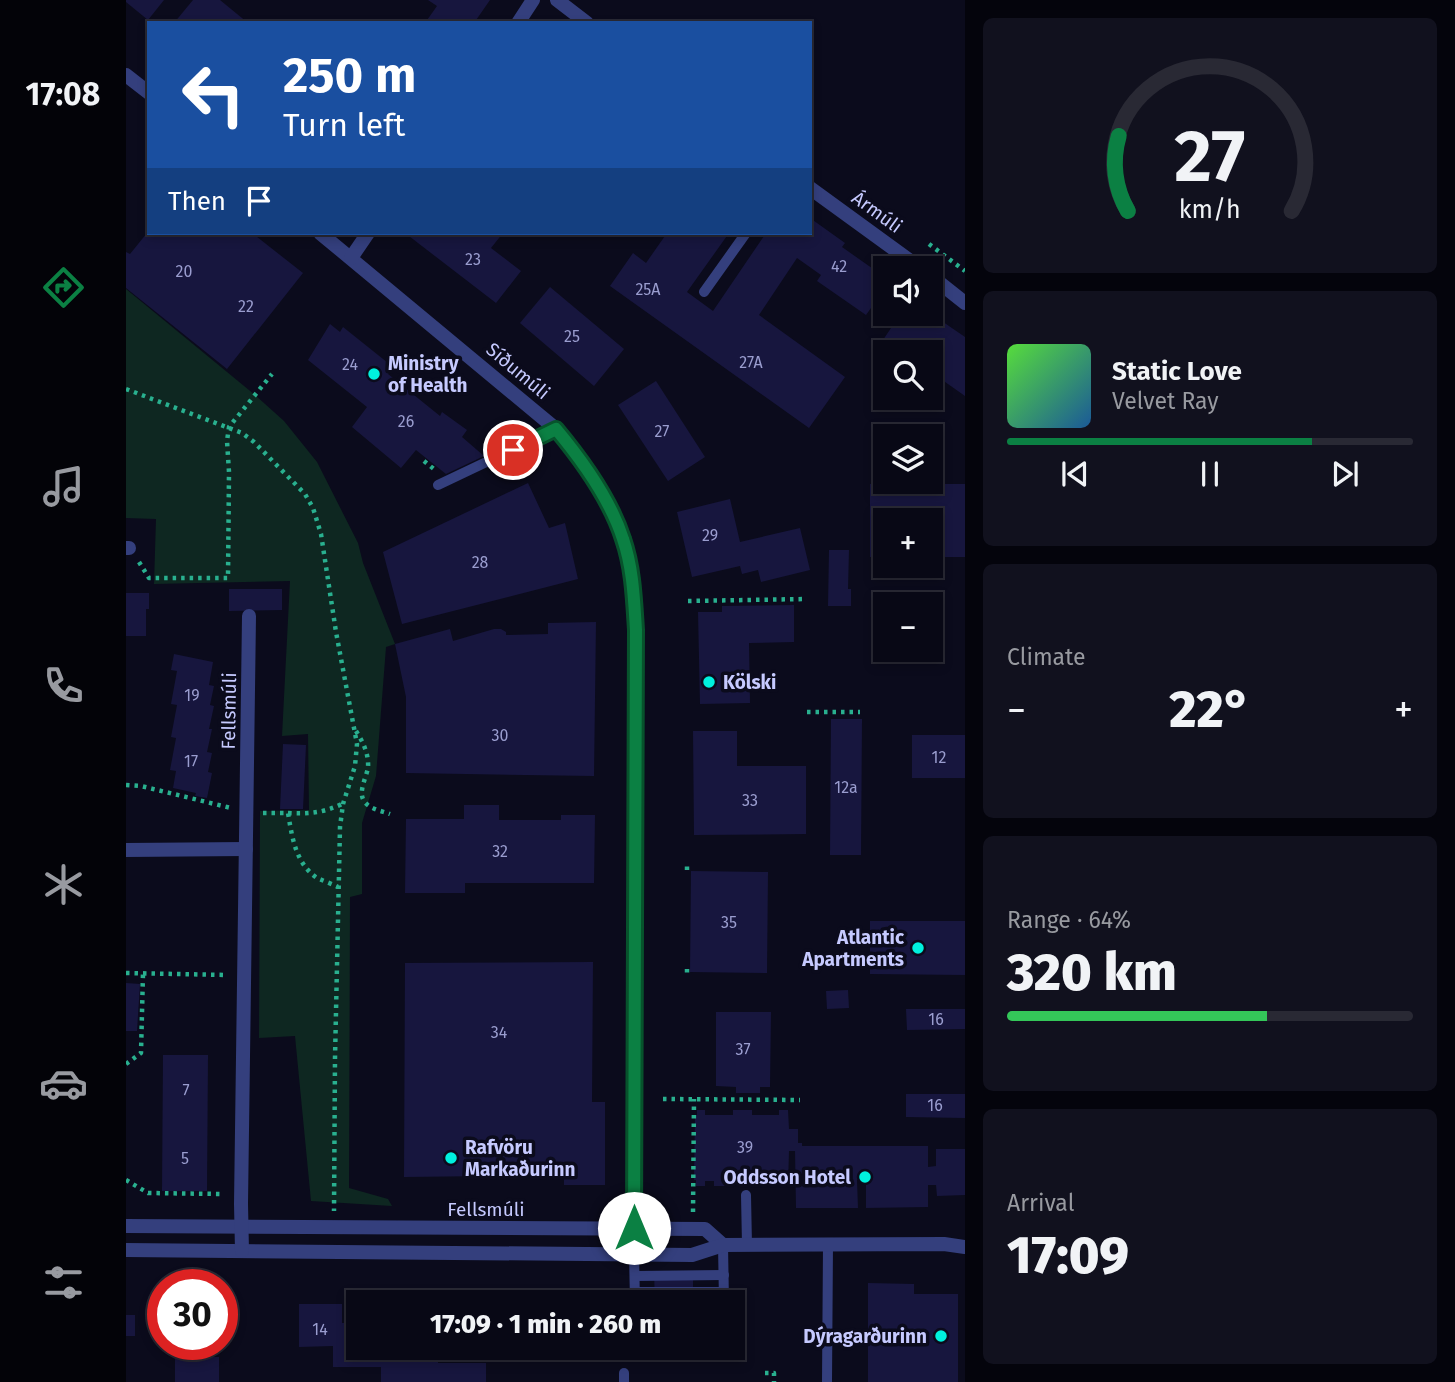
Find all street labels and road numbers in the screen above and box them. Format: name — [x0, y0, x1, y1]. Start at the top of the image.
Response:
street label: Ármúli — [847, 186, 907, 238]
street label: Síðumúli — [482, 338, 554, 404]
street label: Fellsmúli — [217, 672, 241, 750]
street label: Fellsmúli — [447, 1198, 525, 1221]

